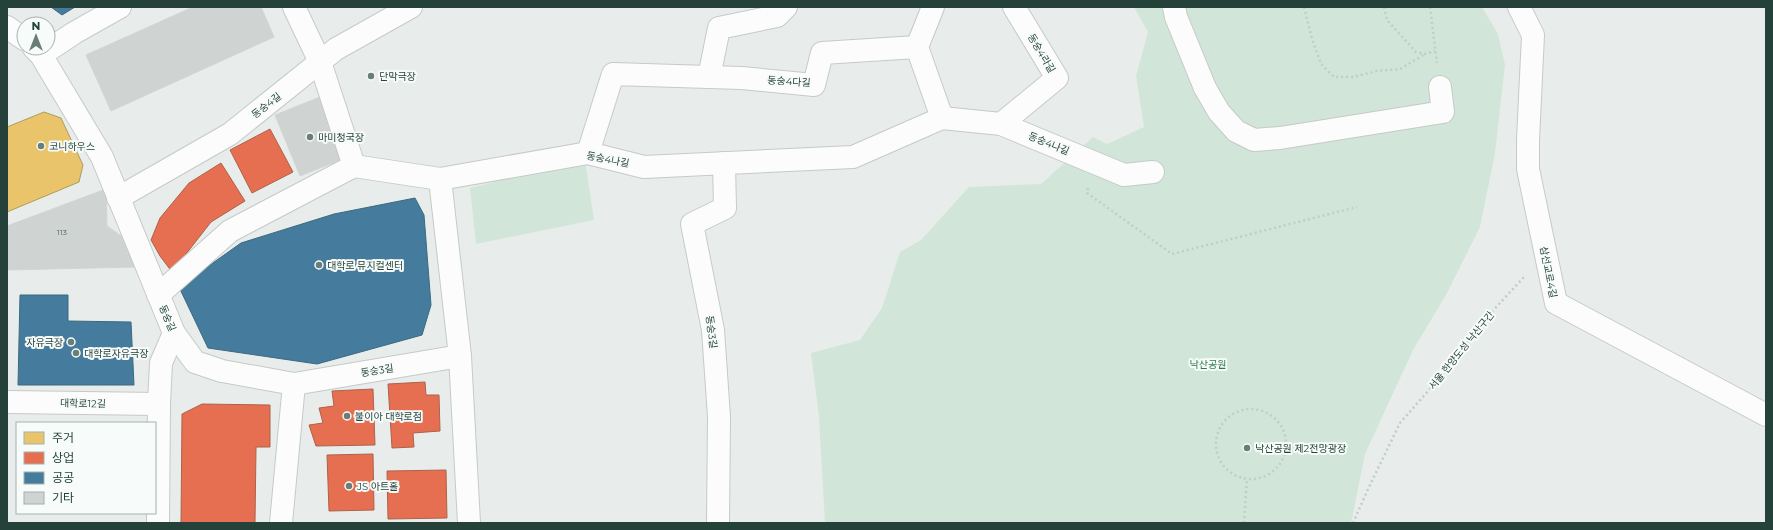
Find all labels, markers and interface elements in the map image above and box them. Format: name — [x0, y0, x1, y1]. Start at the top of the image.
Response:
north arrow — [16, 16, 56, 56]
text: N — [32, 19, 40, 33]
street label: 동숭4라길 — [1025, 31, 1058, 75]
place label: 단막극장 — [379, 70, 416, 83]
marker: 단막극장 — [366, 71, 376, 81]
street label: 동숭4다길 — [767, 74, 811, 89]
street label: 동숭4길 — [249, 90, 284, 121]
street label: 동숭4나길 — [1026, 129, 1071, 158]
place label: 마미청국장 — [318, 131, 364, 144]
marker: 마미청국장 — [305, 132, 315, 142]
place label: 코니하우스 — [49, 140, 95, 153]
marker: 코니하우스 — [36, 141, 46, 151]
street label: 동숭4나길 — [585, 149, 630, 170]
house number: 113 — [57, 227, 68, 237]
street label: 삼선교로4길 — [1537, 245, 1560, 299]
place label: 대학로 뮤지컬센터 — [327, 259, 403, 272]
marker: 대학로 뮤지컬센터 — [314, 260, 324, 270]
street label: 동숭길 — [156, 303, 179, 333]
street label: 서울 한양도성 낙산구간 — [1426, 308, 1497, 392]
street label: 동숭3길 — [703, 315, 720, 349]
place label: 자유극장 — [26, 336, 63, 349]
marker: 자유극장 — [66, 337, 76, 347]
place label: 대학로자유극장 — [84, 347, 148, 360]
marker: 대학로자유극장 — [71, 348, 81, 358]
park label: 낙산공원 — [1190, 358, 1226, 371]
street label: 동숭3길 — [360, 361, 395, 380]
street label: 대학로12길 — [60, 397, 106, 410]
place label: 불이아 대학로점 — [355, 410, 422, 423]
marker: 불이아 대학로점 — [342, 411, 352, 421]
legend — [16, 422, 156, 514]
text: 주거 — [52, 430, 74, 445]
place label: 낙산공원 제2전망광장 — [1255, 442, 1346, 455]
marker: 낙산공원 제2전망광장 — [1242, 443, 1252, 453]
text: 상업 — [52, 450, 74, 465]
text: 공공 — [52, 470, 74, 485]
place label: JS 아트홀 — [356, 480, 398, 493]
marker: JS 아트홀 — [344, 481, 354, 491]
text: 기타 — [52, 490, 74, 505]

